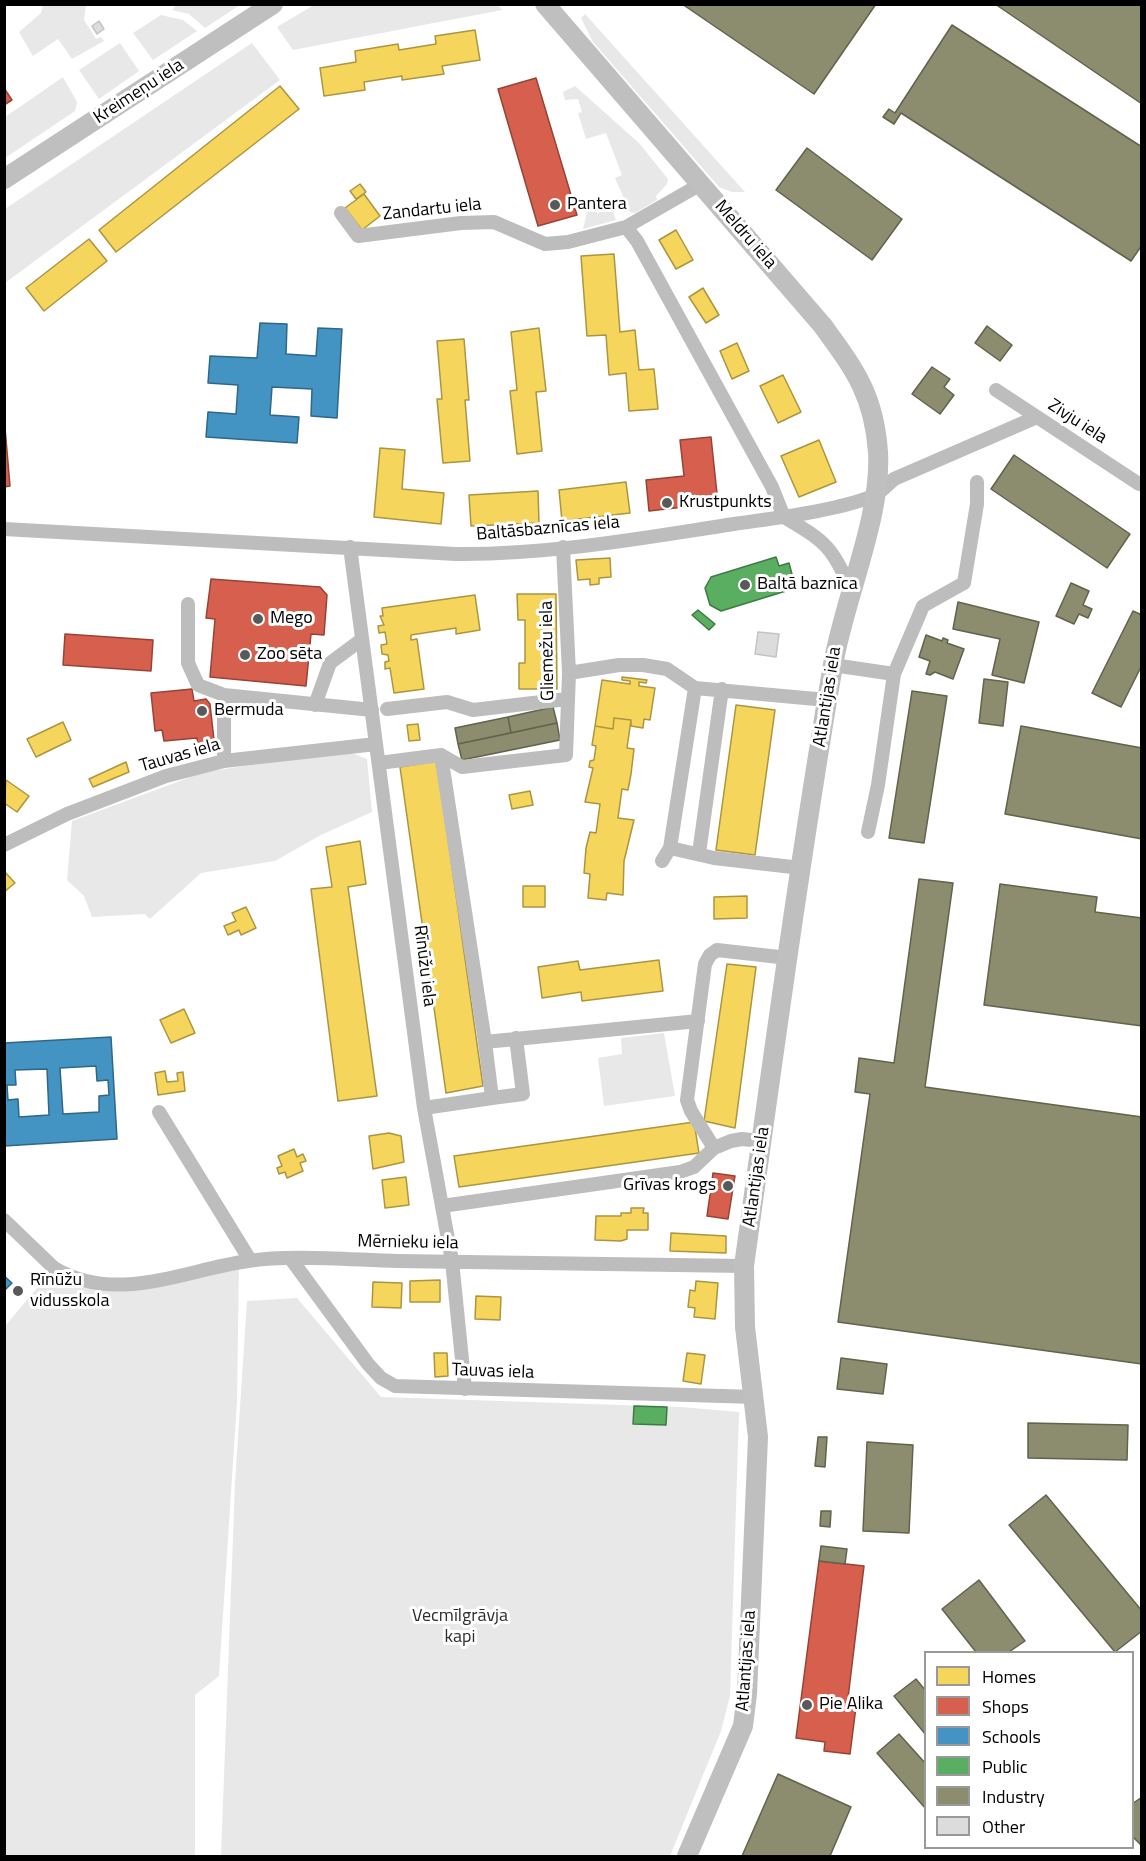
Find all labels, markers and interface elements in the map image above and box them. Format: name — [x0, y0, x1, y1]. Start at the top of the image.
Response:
street label: Kreimeņu iela — [90, 55, 188, 129]
street label: Zandartu iela — [382, 194, 482, 226]
place label: Pantera — [567, 194, 627, 216]
street label: Meldru iela — [709, 196, 781, 274]
marker: Pantera — [548, 198, 562, 212]
street label: Zivju iela — [1043, 395, 1111, 449]
place label: Krustpunkts — [679, 492, 772, 514]
marker: Krustpunkts — [660, 496, 674, 510]
street label: Baltāsbaznīcas iela — [476, 512, 620, 546]
place label: Baltā baznīca — [757, 574, 858, 596]
marker: Baltā baznīca — [738, 578, 752, 592]
street label: Gliemežu iela — [536, 601, 560, 701]
place label: Mego — [270, 608, 313, 630]
marker: Mego — [251, 612, 265, 626]
place label: Zoo sēta — [257, 644, 322, 666]
street label: Atlantijas iela — [809, 645, 847, 749]
marker: Zoo sēta — [238, 648, 252, 662]
place label: Bermuda — [214, 700, 284, 722]
marker: Bermuda — [195, 704, 209, 718]
street label: Tauvas iela — [137, 734, 223, 778]
street label: Rīnūžu iela — [408, 924, 440, 1008]
street label: Atlantijas iela — [739, 1125, 775, 1229]
place label: Grīvas krogs — [623, 1175, 716, 1197]
marker: Grīvas krogs — [721, 1179, 735, 1193]
street label: Mērnieku iela — [357, 1231, 459, 1255]
place label: Rīnūžu vidusskola — [30, 1270, 109, 1312]
marker: Rīnūžu vidusskola — [11, 1284, 25, 1298]
street label: Tauvas iela — [451, 1360, 535, 1384]
park label: Vecmīlgrāvja kapi — [412, 1606, 508, 1648]
street label: Atlantijas iela — [733, 1610, 761, 1712]
legend — [924, 1651, 1134, 1849]
text: Homes — [982, 1663, 1036, 1690]
text: Shops — [982, 1693, 1029, 1720]
place label: Pie Alika — [819, 1694, 883, 1716]
marker: Pie Alika — [800, 1698, 814, 1712]
text: Schools — [982, 1723, 1041, 1750]
text: Public — [982, 1753, 1028, 1780]
text: Industry — [982, 1783, 1045, 1810]
text: Other — [982, 1813, 1025, 1840]

